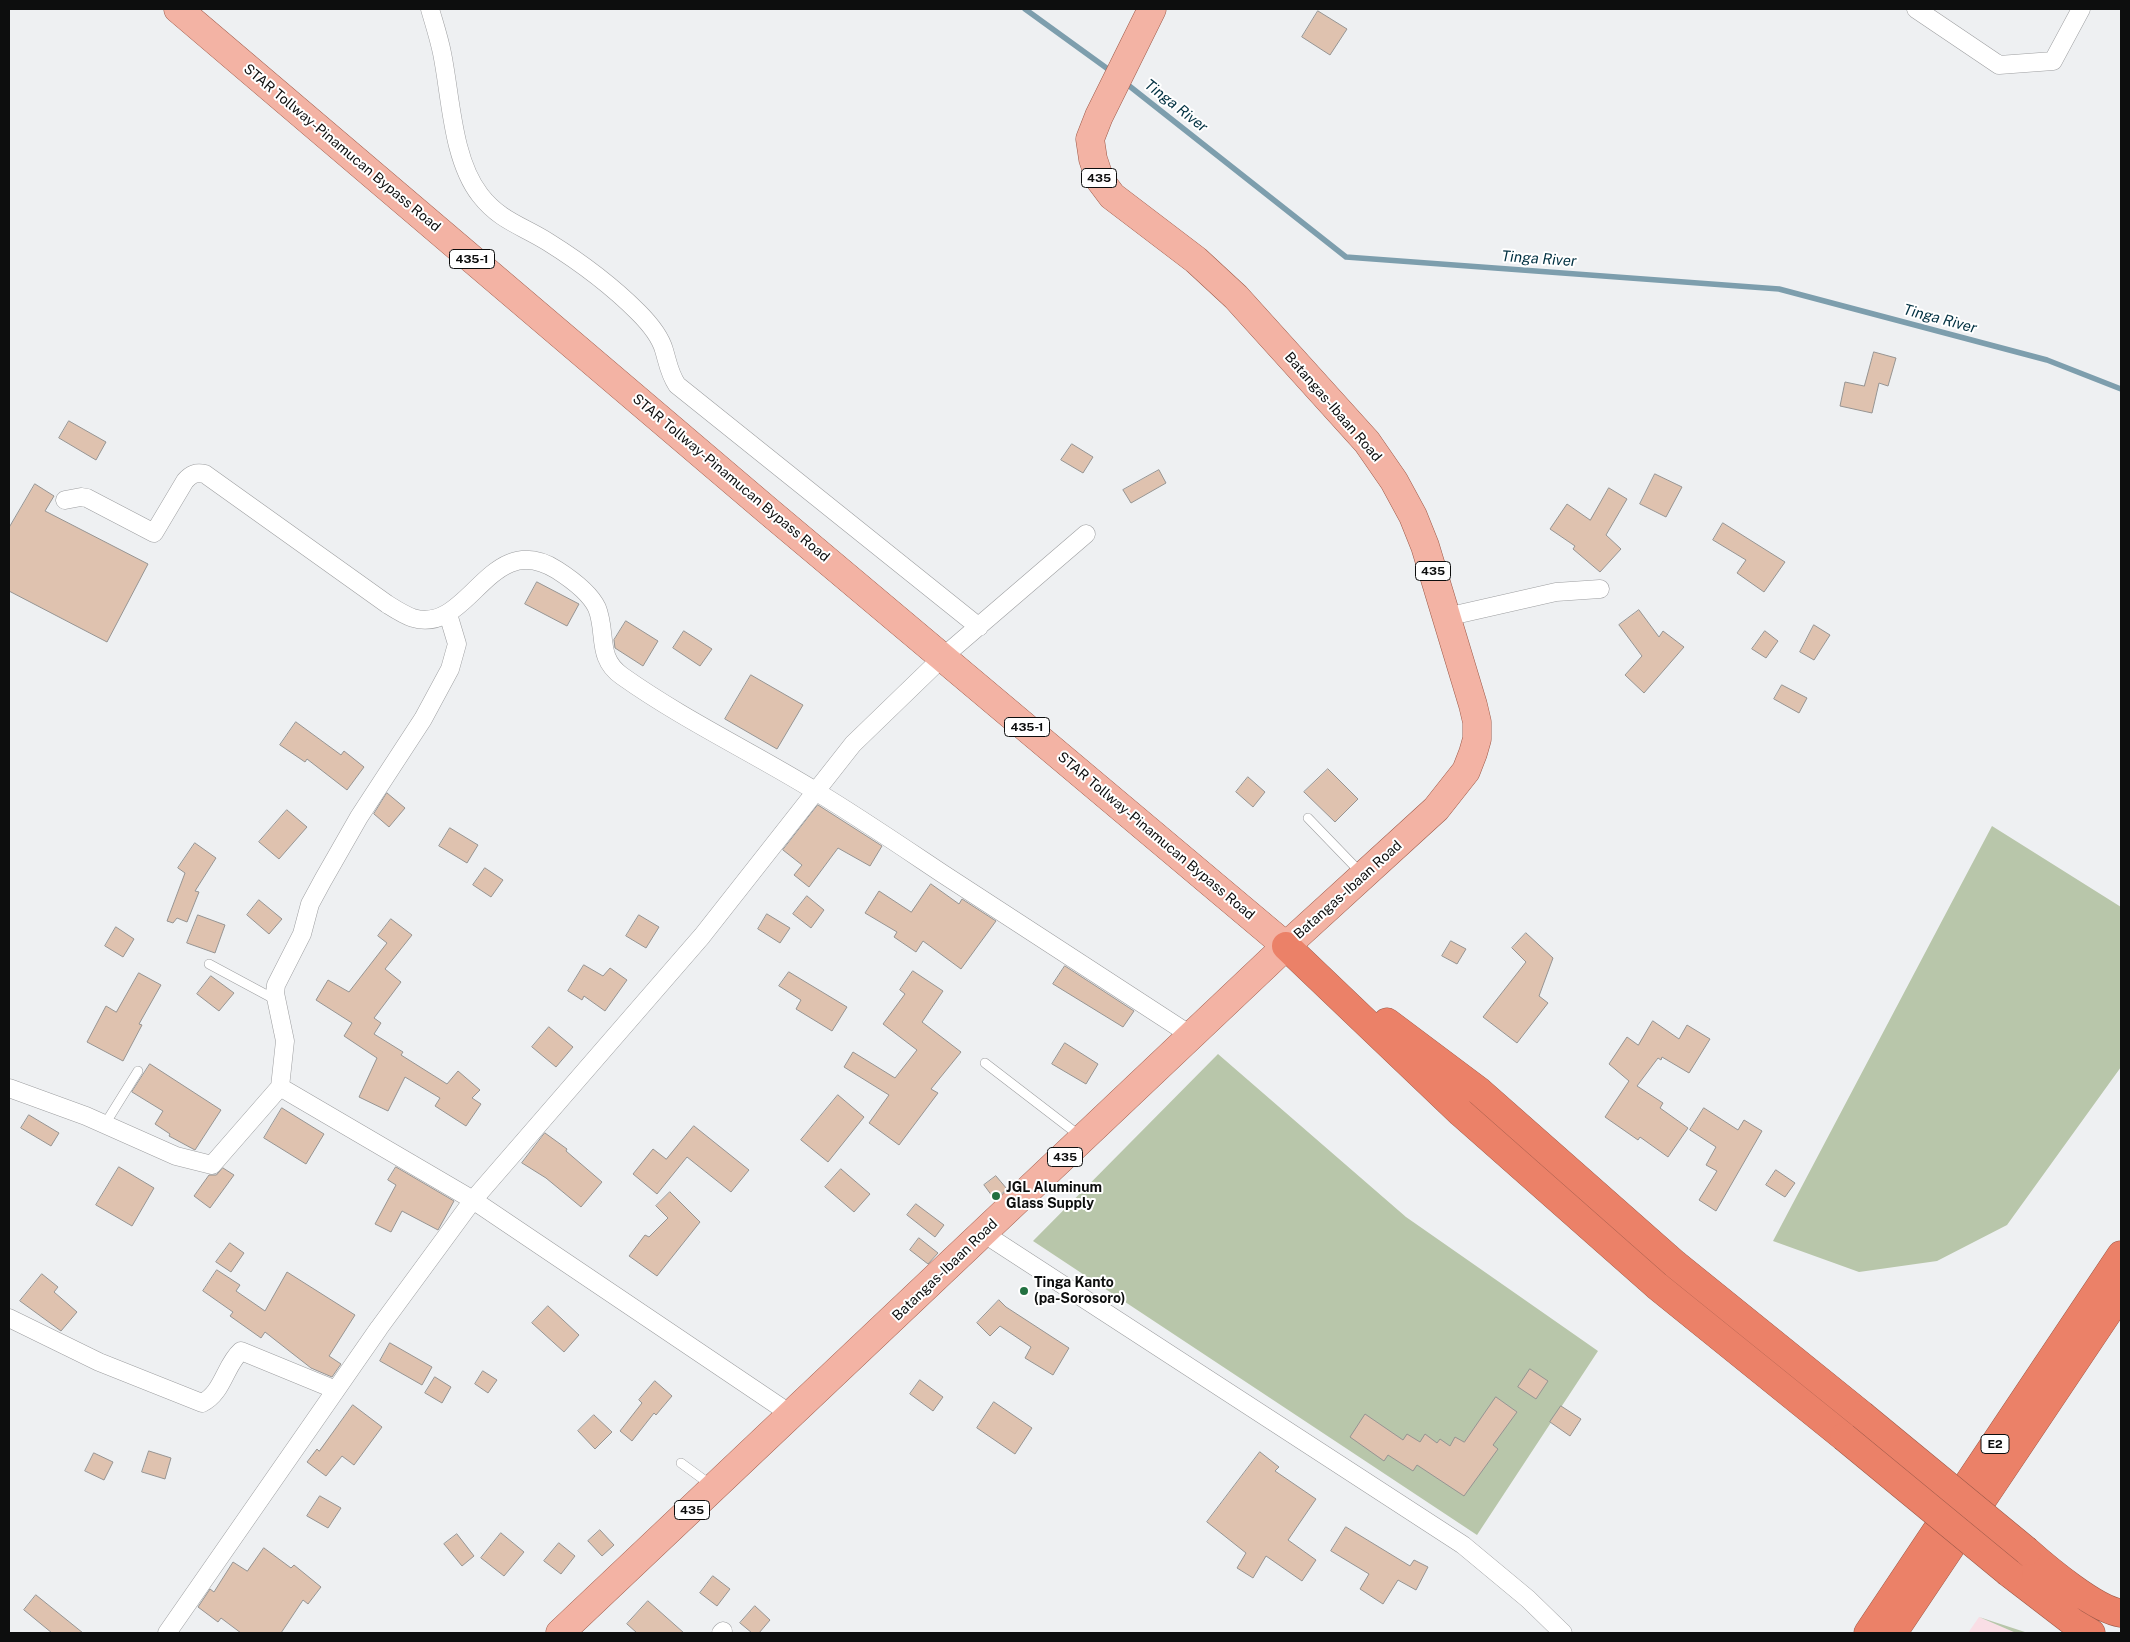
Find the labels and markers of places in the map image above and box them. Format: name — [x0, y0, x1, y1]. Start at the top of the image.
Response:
place label: JGL Aluminum Glass Supply — [1006, 1180, 1102, 1212]
marker: JGL Aluminum Glass Supply — [990, 1190, 1002, 1202]
place label: Tinga Kanto (pa-Sorosoro) — [1034, 1275, 1126, 1308]
marker: Tinga Kanto (pa-Sorosoro) — [1018, 1285, 1030, 1297]

